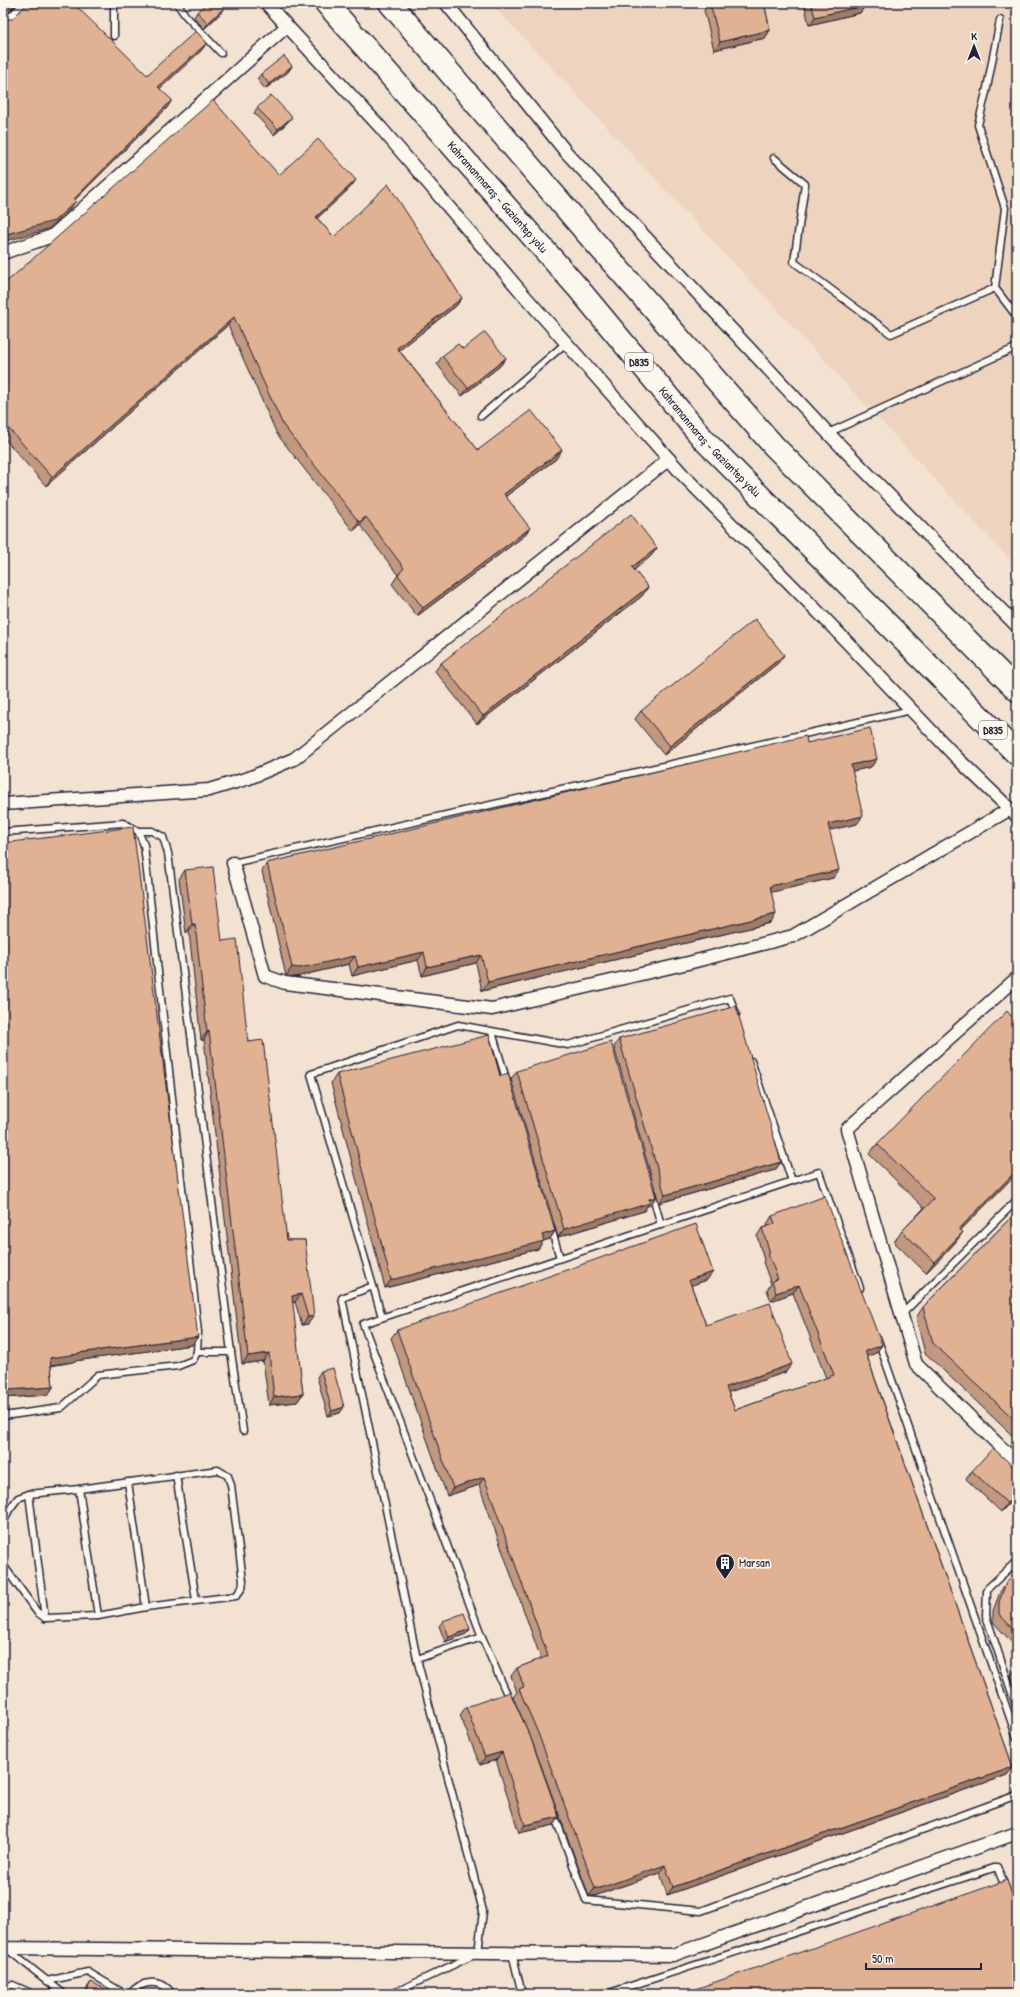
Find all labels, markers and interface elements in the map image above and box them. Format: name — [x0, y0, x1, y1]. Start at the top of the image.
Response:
north arrow — [954, 26, 994, 66]
text: K — [971, 29, 977, 43]
street label: Kahramanmaraş - Gaziantep yolu — [444, 137, 552, 256]
road number: D835 — [625, 353, 653, 371]
street label: Kahramanmaraş - Gaziantep yolu — [655, 383, 765, 500]
road number: D835 — [979, 721, 1007, 739]
building icon: Marsan — [714, 1552, 736, 1580]
place label: Marsan — [739, 1554, 770, 1571]
scale bar — [866, 1945, 981, 1971]
text: 50 m — [872, 1950, 893, 1967]

